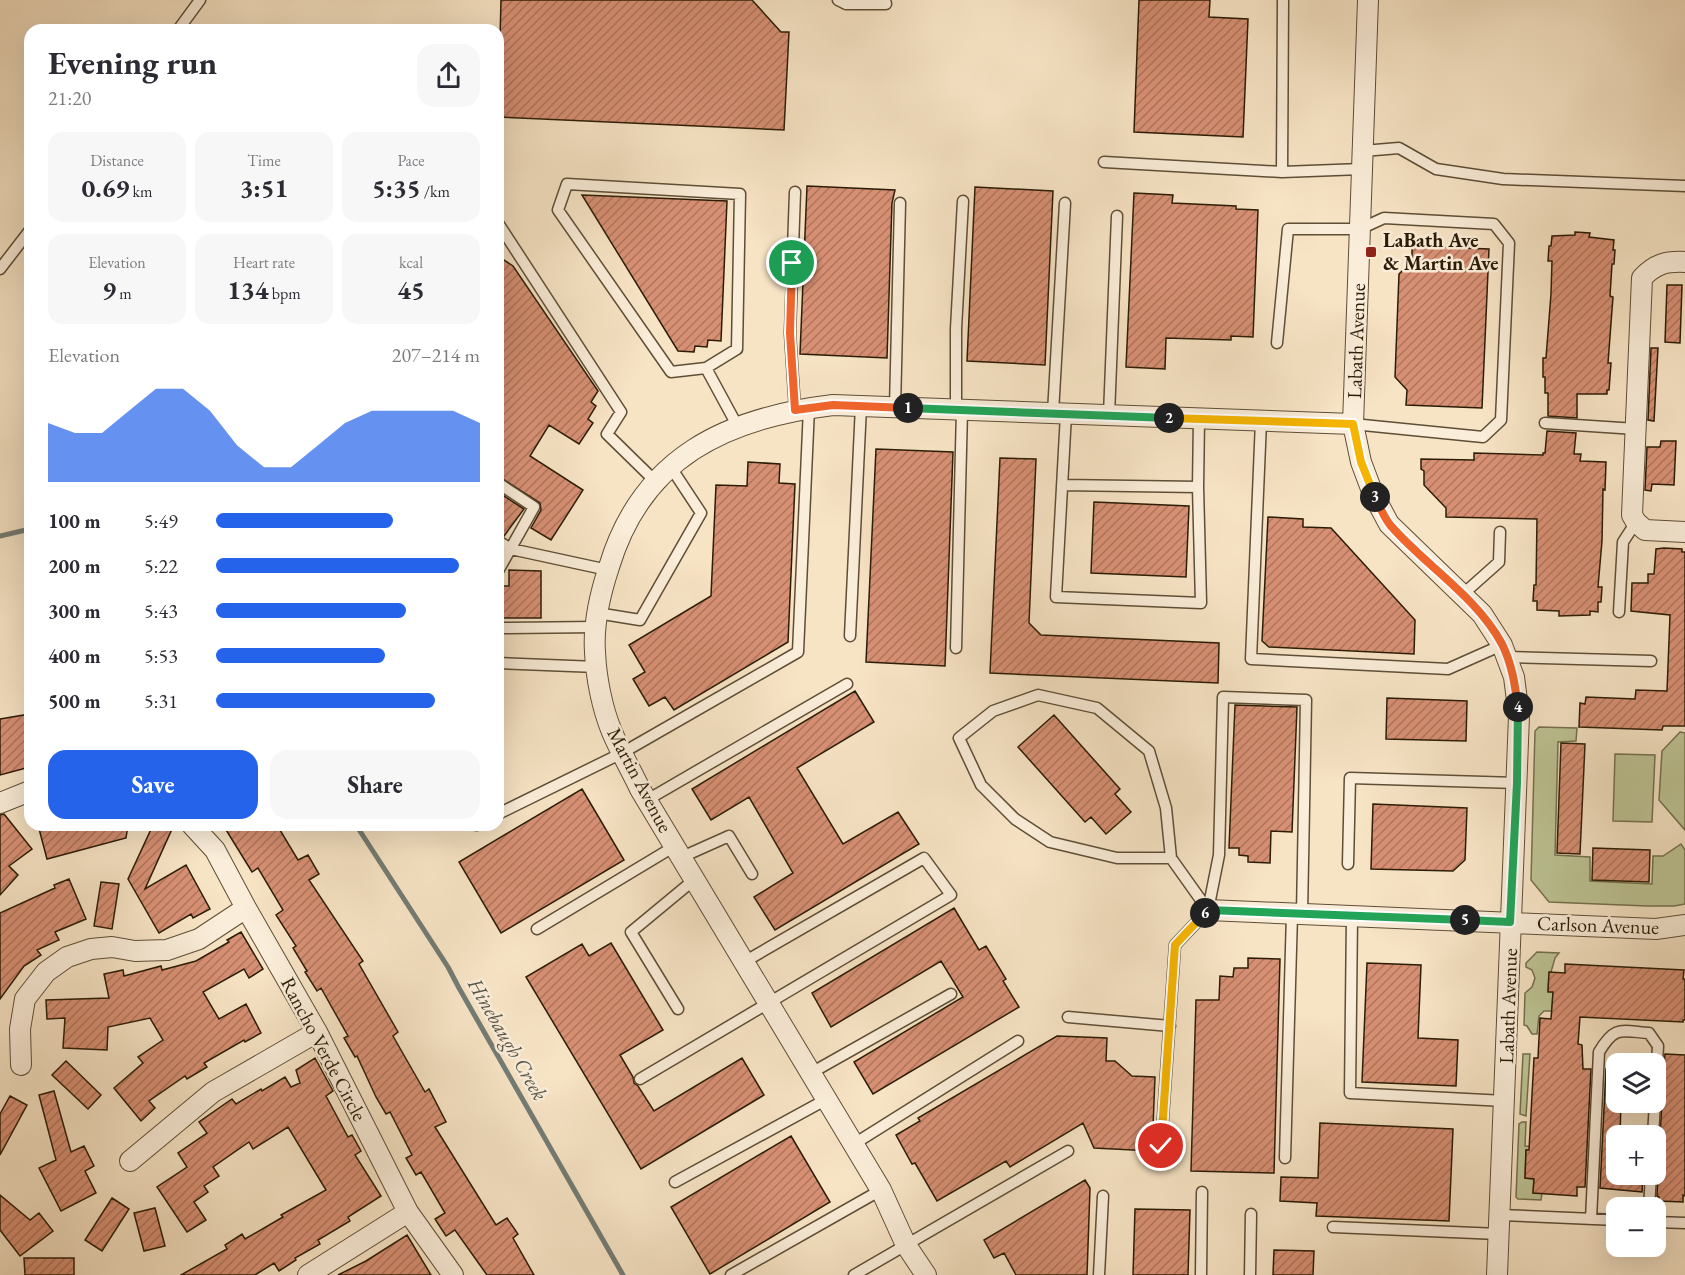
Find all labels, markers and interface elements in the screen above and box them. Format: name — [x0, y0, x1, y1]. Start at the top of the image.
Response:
text: Evening run — [48, 41, 217, 84]
button: share — [417, 44, 480, 107]
text: 21:20 — [48, 85, 91, 111]
text: Distance — [90, 150, 144, 171]
text: Time — [247, 150, 281, 171]
text: Pace — [398, 150, 424, 171]
text: 0.69 — [82, 171, 129, 205]
text: 3:51 — [240, 171, 288, 205]
text: 5:35 — [372, 171, 421, 205]
text: km — [129, 181, 152, 202]
text: /km — [421, 181, 450, 202]
place label: LaBath Ave & Martin Ave — [1383, 227, 1499, 276]
pin — [766, 237, 817, 288]
marker: LaBath Ave & Martin Ave — [1364, 245, 1378, 259]
icon: arrive — [775, 246, 808, 279]
text: Elevation — [88, 252, 146, 273]
text: Heart rate — [233, 252, 295, 273]
text: kcal — [399, 252, 423, 273]
text: 9 — [102, 273, 116, 307]
text: 134 — [227, 273, 269, 307]
text: 45 — [397, 273, 425, 307]
text: m — [116, 283, 132, 304]
text: bpm — [269, 283, 301, 304]
street label: Labath Avenue — [1341, 283, 1371, 399]
text: Elevation — [48, 342, 120, 368]
text: 207–214 m — [392, 342, 480, 368]
pin: 1 — [893, 393, 923, 423]
text: 1 — [904, 397, 912, 418]
pin: 2 — [1154, 403, 1184, 433]
text: 2 — [1165, 407, 1173, 428]
pin: 3 — [1360, 482, 1390, 512]
text: 3 — [1371, 486, 1379, 507]
text: 100 m — [48, 508, 101, 534]
text: 5:49 — [144, 508, 178, 534]
text: 200 m — [48, 553, 101, 579]
text: 5:22 — [144, 553, 178, 579]
text: 300 m — [48, 598, 101, 624]
text: 5:43 — [144, 598, 178, 624]
text: 400 m — [48, 643, 101, 669]
text: 5:53 — [144, 643, 178, 669]
text: 500 m — [48, 688, 101, 714]
text: 5:31 — [144, 688, 178, 714]
pin: 4 — [1503, 692, 1533, 722]
text: 4 — [1514, 696, 1522, 717]
street label: Martin Avenue — [601, 723, 679, 837]
button: Save — [48, 750, 258, 819]
button: Share — [270, 750, 480, 819]
pin: 6 — [1190, 898, 1220, 928]
text: 6 — [1201, 902, 1209, 923]
pin: 5 — [1450, 905, 1480, 935]
text: 5 — [1461, 909, 1469, 930]
street label: Carlson Avenue — [1537, 910, 1660, 940]
street label: Labath Avenue — [1493, 948, 1523, 1064]
street label: Rancho Verde Circle — [275, 972, 373, 1126]
water label: Hinebaugh Creek — [462, 972, 554, 1105]
map controls — [1606, 1053, 1666, 1257]
button: layers — [1606, 1053, 1666, 1113]
pin — [1135, 1120, 1186, 1171]
button: + — [1606, 1125, 1666, 1185]
icon: check — [1144, 1129, 1177, 1162]
button: − — [1606, 1197, 1666, 1257]

